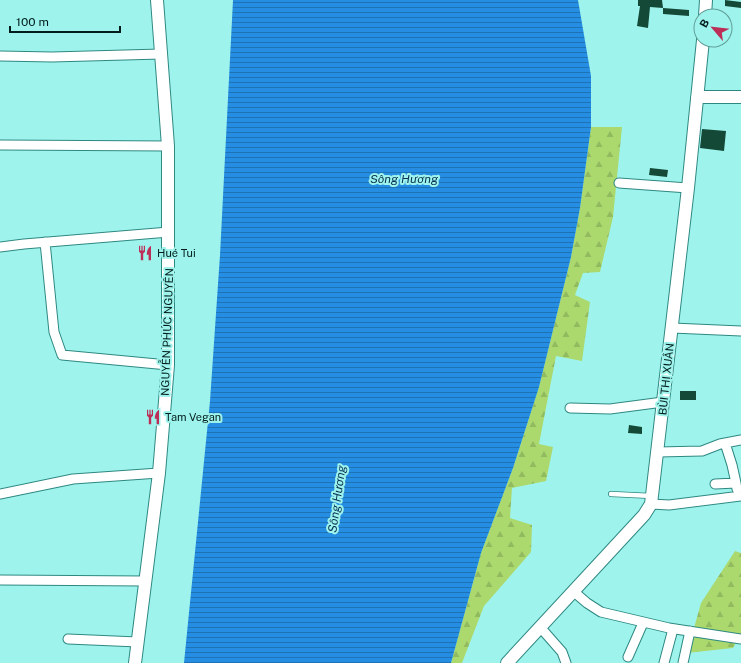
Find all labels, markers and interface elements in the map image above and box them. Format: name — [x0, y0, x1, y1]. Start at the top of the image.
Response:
scale bar — [10, 8, 120, 34]
north arrow — [693, 8, 733, 48]
text: 100 m — [16, 15, 49, 29]
text: B — [697, 17, 711, 29]
water label: Sông Hương — [370, 172, 439, 186]
restaurant icon: Hué Tui — [136, 244, 154, 262]
place label: Hué Tui — [157, 247, 196, 259]
street label: NGUYỄN PHÚC NGUYÊN — [157, 268, 175, 396]
street label: BÙI THỊ XUÂN — [655, 342, 676, 416]
restaurant icon: Tam Vegan — [144, 408, 162, 426]
place label: Tam Vegan — [165, 411, 221, 423]
water label: Sông Hương — [325, 463, 349, 534]

